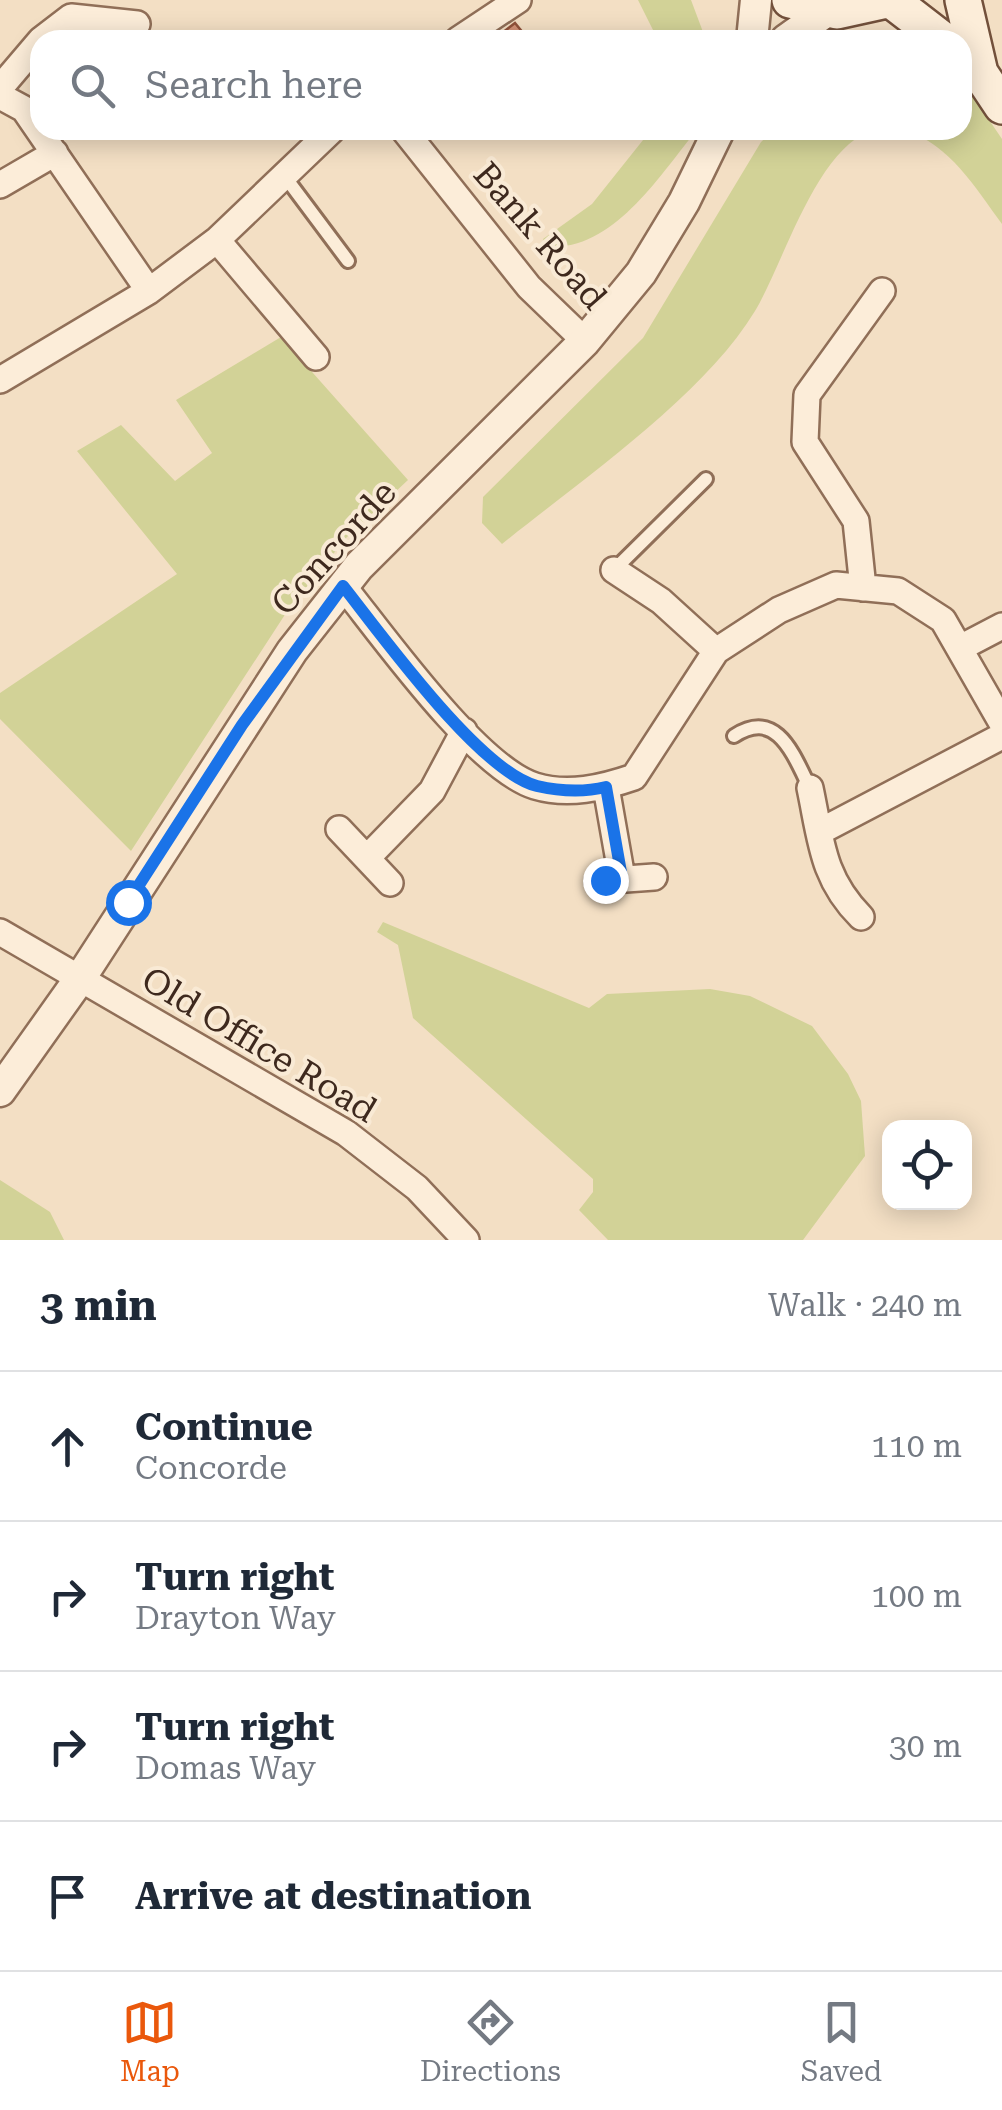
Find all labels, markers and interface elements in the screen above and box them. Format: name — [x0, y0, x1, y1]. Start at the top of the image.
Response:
search box — [30, 30, 972, 140]
icon: search — [65, 58, 120, 113]
text: Search here — [145, 63, 363, 107]
street label: Bank Road — [465, 154, 615, 318]
street label: Concorde — [263, 473, 405, 623]
route end — [583, 858, 629, 904]
route start — [106, 880, 152, 926]
street label: Old Office Road — [134, 959, 384, 1131]
map controls — [882, 1120, 972, 1210]
button: locate — [882, 1120, 972, 1210]
text: 3 min — [40, 1281, 157, 1330]
text: Walk · 240 m — [768, 1286, 962, 1324]
text: Continue — [135, 1405, 313, 1449]
icon: ahead — [40, 1419, 95, 1474]
text: 110 m — [871, 1427, 962, 1465]
text: Concorde — [135, 1449, 287, 1487]
text: Turn right — [135, 1555, 334, 1599]
icon: right — [40, 1569, 95, 1624]
text: 100 m — [871, 1577, 962, 1615]
text: Drayton Way — [135, 1599, 336, 1637]
text: Turn right — [135, 1705, 334, 1749]
icon: right — [40, 1719, 95, 1774]
text: 30 m — [889, 1727, 962, 1765]
text: Domas Way — [135, 1749, 316, 1787]
icon: arrive — [40, 1869, 95, 1924]
text: Arrive at destination — [135, 1874, 531, 1918]
tab: Map — [120, 1995, 180, 2088]
tab: Directions — [420, 1995, 561, 2088]
tab: Saved — [801, 1995, 882, 2088]

